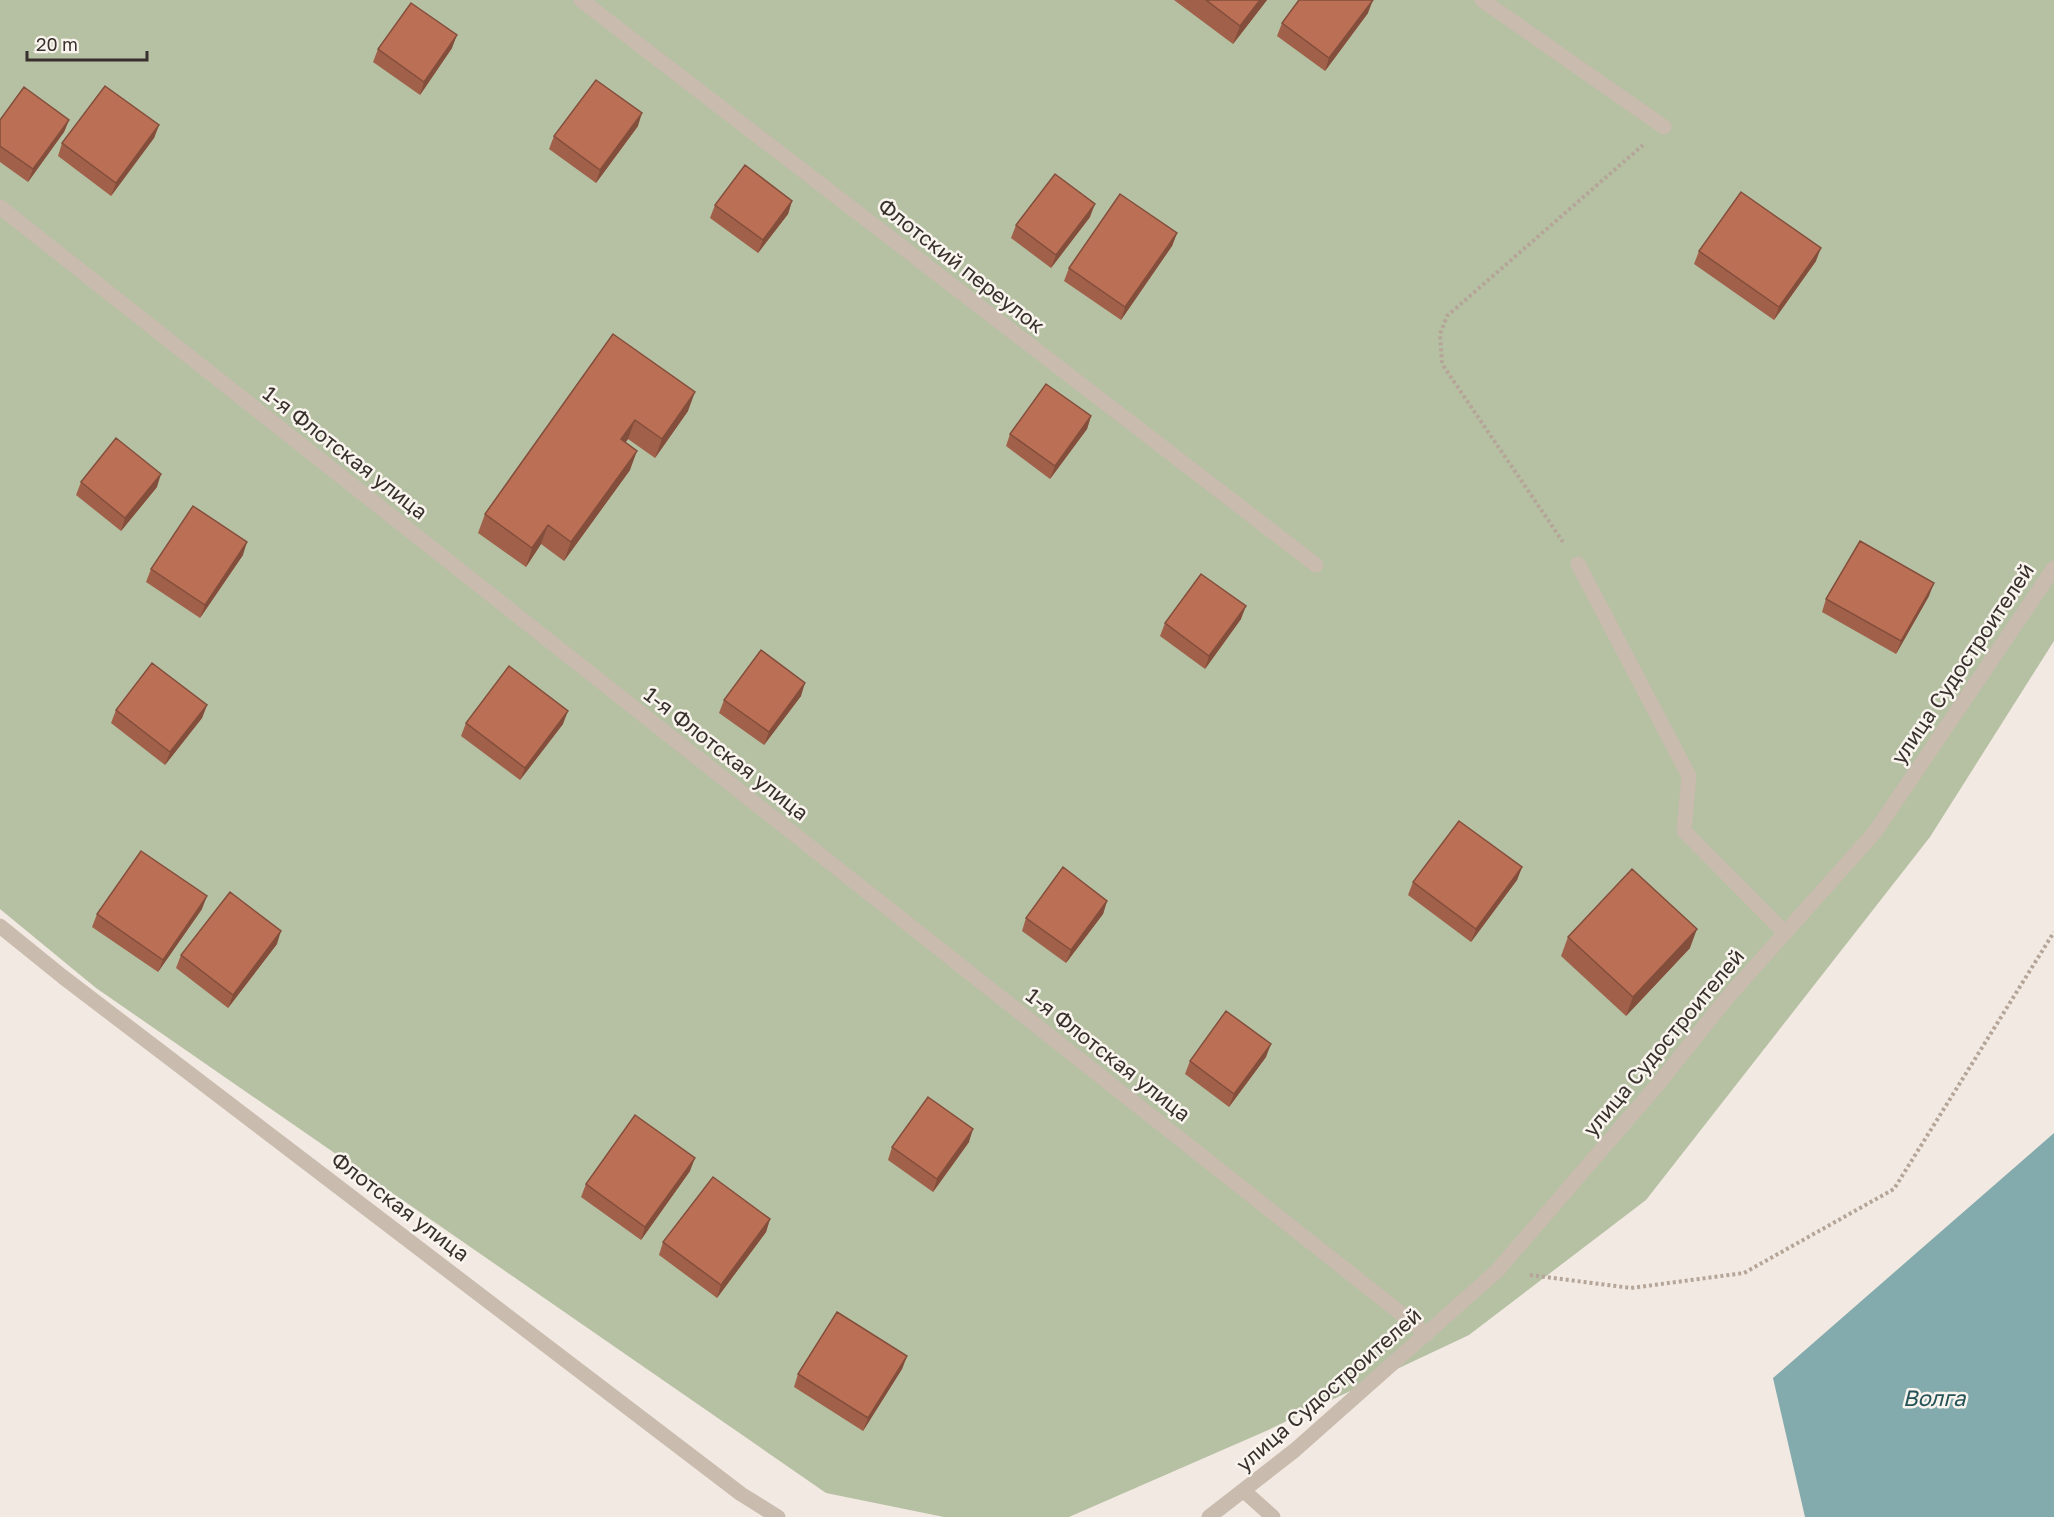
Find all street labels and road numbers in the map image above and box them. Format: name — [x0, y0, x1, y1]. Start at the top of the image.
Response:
street label: Флотский переулок — [873, 192, 1050, 338]
street label: 1-я Флотская улица — [258, 380, 433, 524]
street label: улица Судостроителей — [1885, 558, 2039, 769]
street label: 1-я Флотская улица — [639, 681, 814, 825]
street label: улица Судостроителей — [1577, 943, 1749, 1141]
street label: 1-я Флотская улица — [1021, 982, 1196, 1126]
street label: Флотская улица — [326, 1146, 475, 1267]
street label: улица Судостроителей — [1230, 1302, 1426, 1477]

